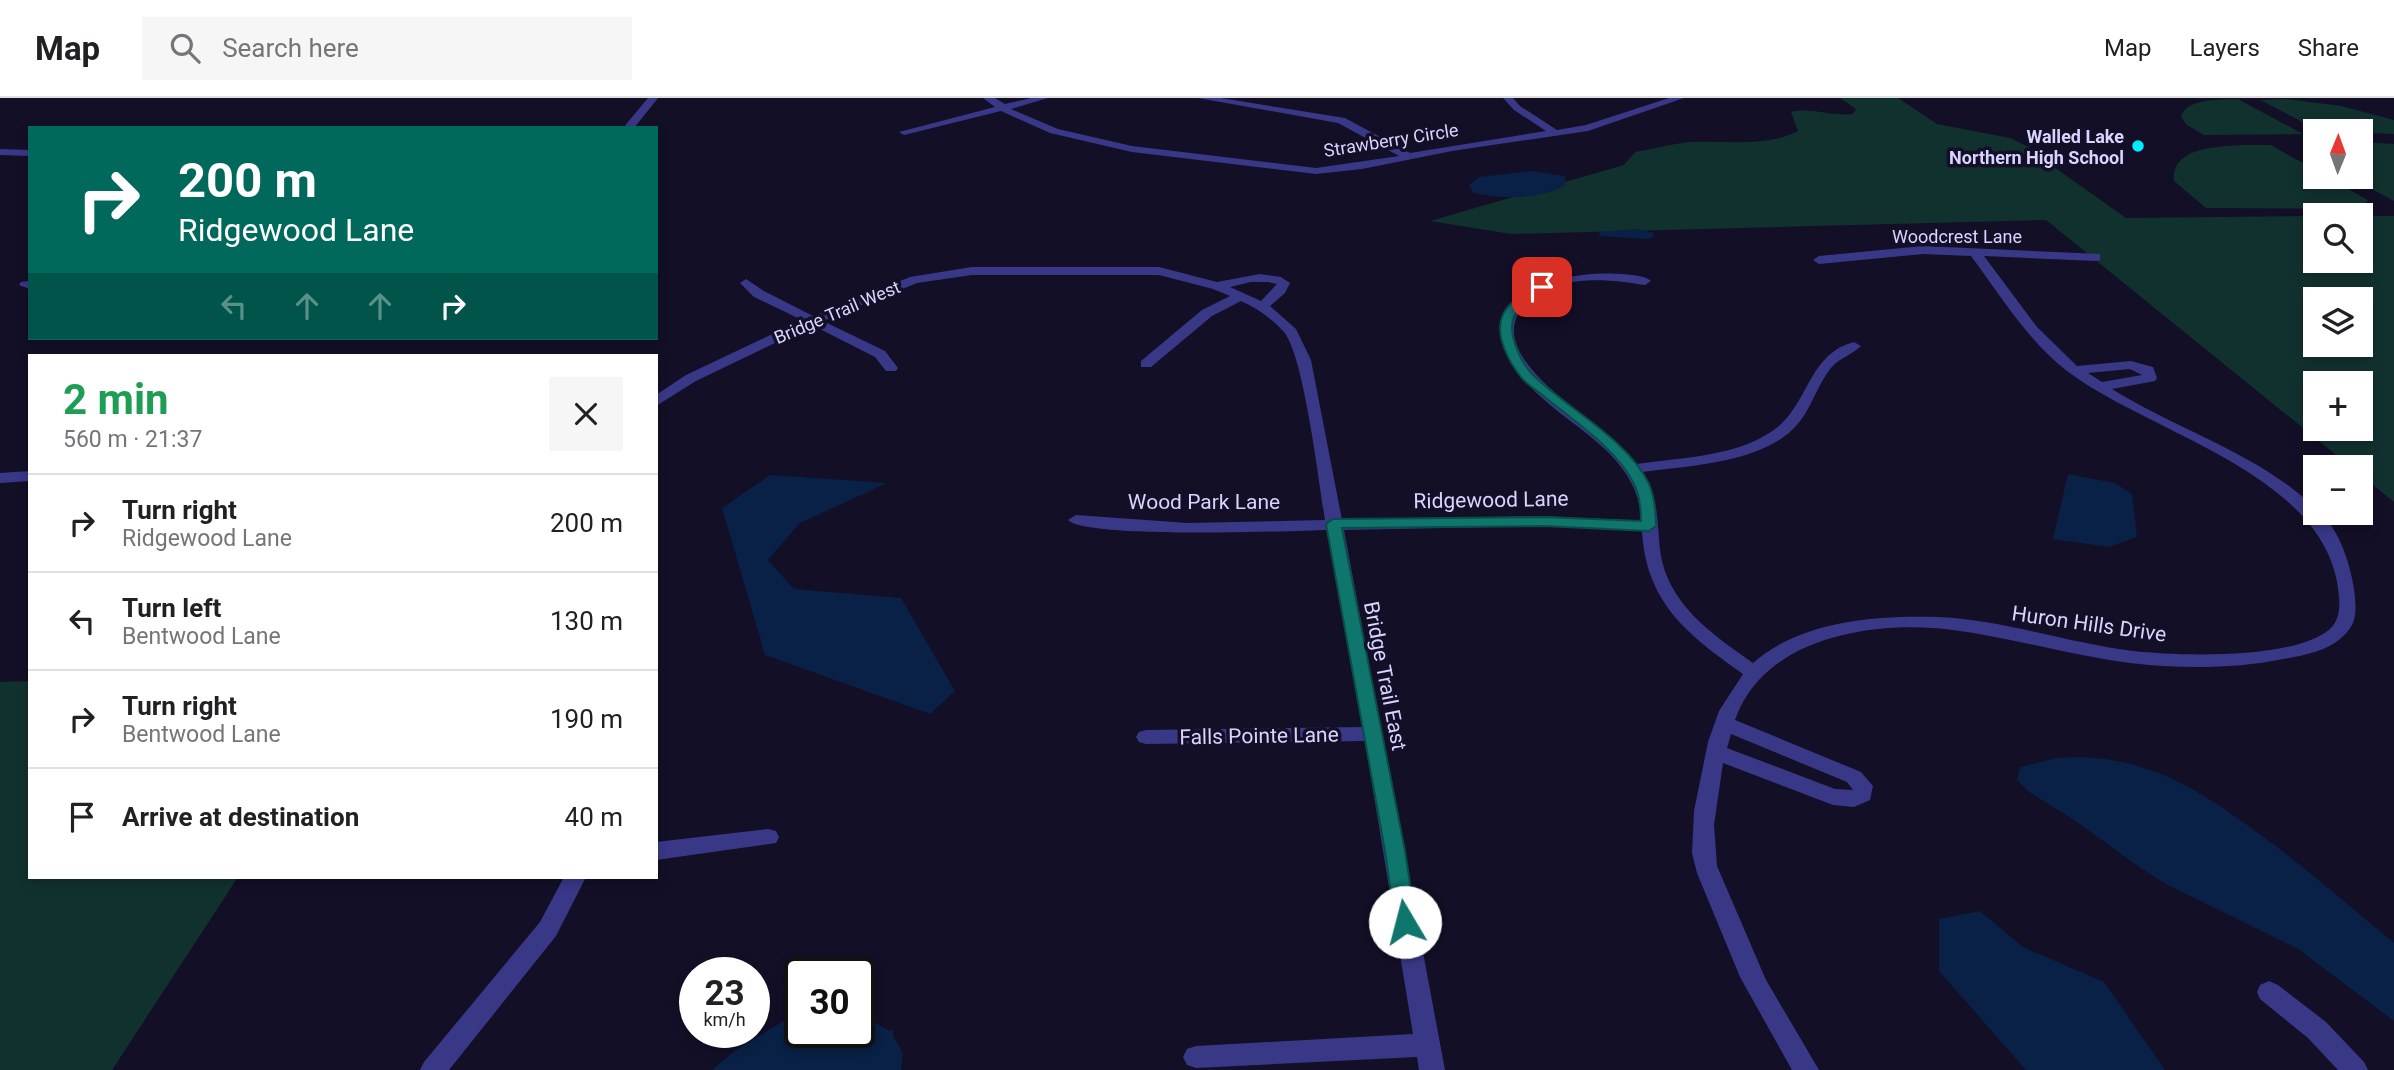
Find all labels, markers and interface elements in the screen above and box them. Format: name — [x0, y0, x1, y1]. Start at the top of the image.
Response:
search box — [142, 17, 632, 80]
text: Map — [35, 29, 100, 68]
icon: search — [166, 29, 204, 67]
text: Search here — [222, 33, 359, 63]
text: Map — [2104, 34, 2152, 62]
text: Layers — [2190, 34, 2260, 62]
text: Share — [2298, 34, 2359, 62]
street label: Strawberry Circle — [1322, 119, 1460, 161]
north arrow — [2303, 119, 2373, 189]
map controls — [2303, 119, 2373, 525]
place label: Walled Lake Northern High School — [1949, 126, 2124, 168]
marker: Walled Lake Northern High School — [2130, 138, 2146, 154]
text: 200 m — [178, 152, 317, 209]
icon: right — [63, 154, 154, 245]
button: search — [2303, 203, 2373, 273]
text: Ridgewood Lane — [178, 211, 414, 249]
street label: Woodcrest Lane — [1892, 226, 2022, 247]
pin — [1512, 257, 1572, 317]
icon: arrive — [1523, 268, 1561, 306]
street label: Bridge Trail West — [771, 276, 903, 348]
icon: left — [215, 287, 253, 325]
icon: ahead — [288, 287, 326, 325]
icon: ahead — [361, 287, 399, 325]
icon: right — [434, 287, 472, 325]
button: layers — [2303, 287, 2373, 357]
button: + — [2303, 371, 2373, 441]
text: 2 min — [63, 375, 169, 424]
button: close — [549, 377, 623, 451]
text: 560 m · 21:37 — [63, 426, 202, 453]
button: − — [2303, 455, 2373, 525]
street label: Ridgewood Lane — [1413, 487, 1569, 513]
street label: Wood Park Lane — [1128, 490, 1280, 514]
text: Turn right — [122, 495, 237, 525]
icon: right — [63, 504, 101, 542]
text: 200 m — [550, 508, 623, 538]
text: Ridgewood Lane — [122, 525, 292, 552]
text: Turn left — [122, 593, 221, 623]
street label: Bridge Trail East — [1359, 599, 1411, 753]
street label: Huron Hills Drive — [2010, 601, 2168, 647]
icon: left — [63, 602, 101, 640]
text: 130 m — [550, 606, 623, 636]
text: Bentwood Lane — [122, 623, 281, 650]
text: Turn right — [122, 691, 237, 721]
icon: right — [63, 700, 101, 738]
text: 190 m — [550, 704, 623, 734]
text: Bentwood Lane — [122, 721, 281, 748]
street label: Falls Pointe Lane — [1179, 723, 1339, 749]
icon: arrive — [63, 798, 101, 836]
text: Arrive at destination — [122, 802, 359, 832]
text: 40 m — [565, 802, 623, 832]
position arrow — [1368, 885, 1442, 959]
speed limit sign: 30 — [784, 957, 875, 1048]
text: 23 — [704, 973, 745, 1014]
text: km/h — [703, 1009, 746, 1030]

